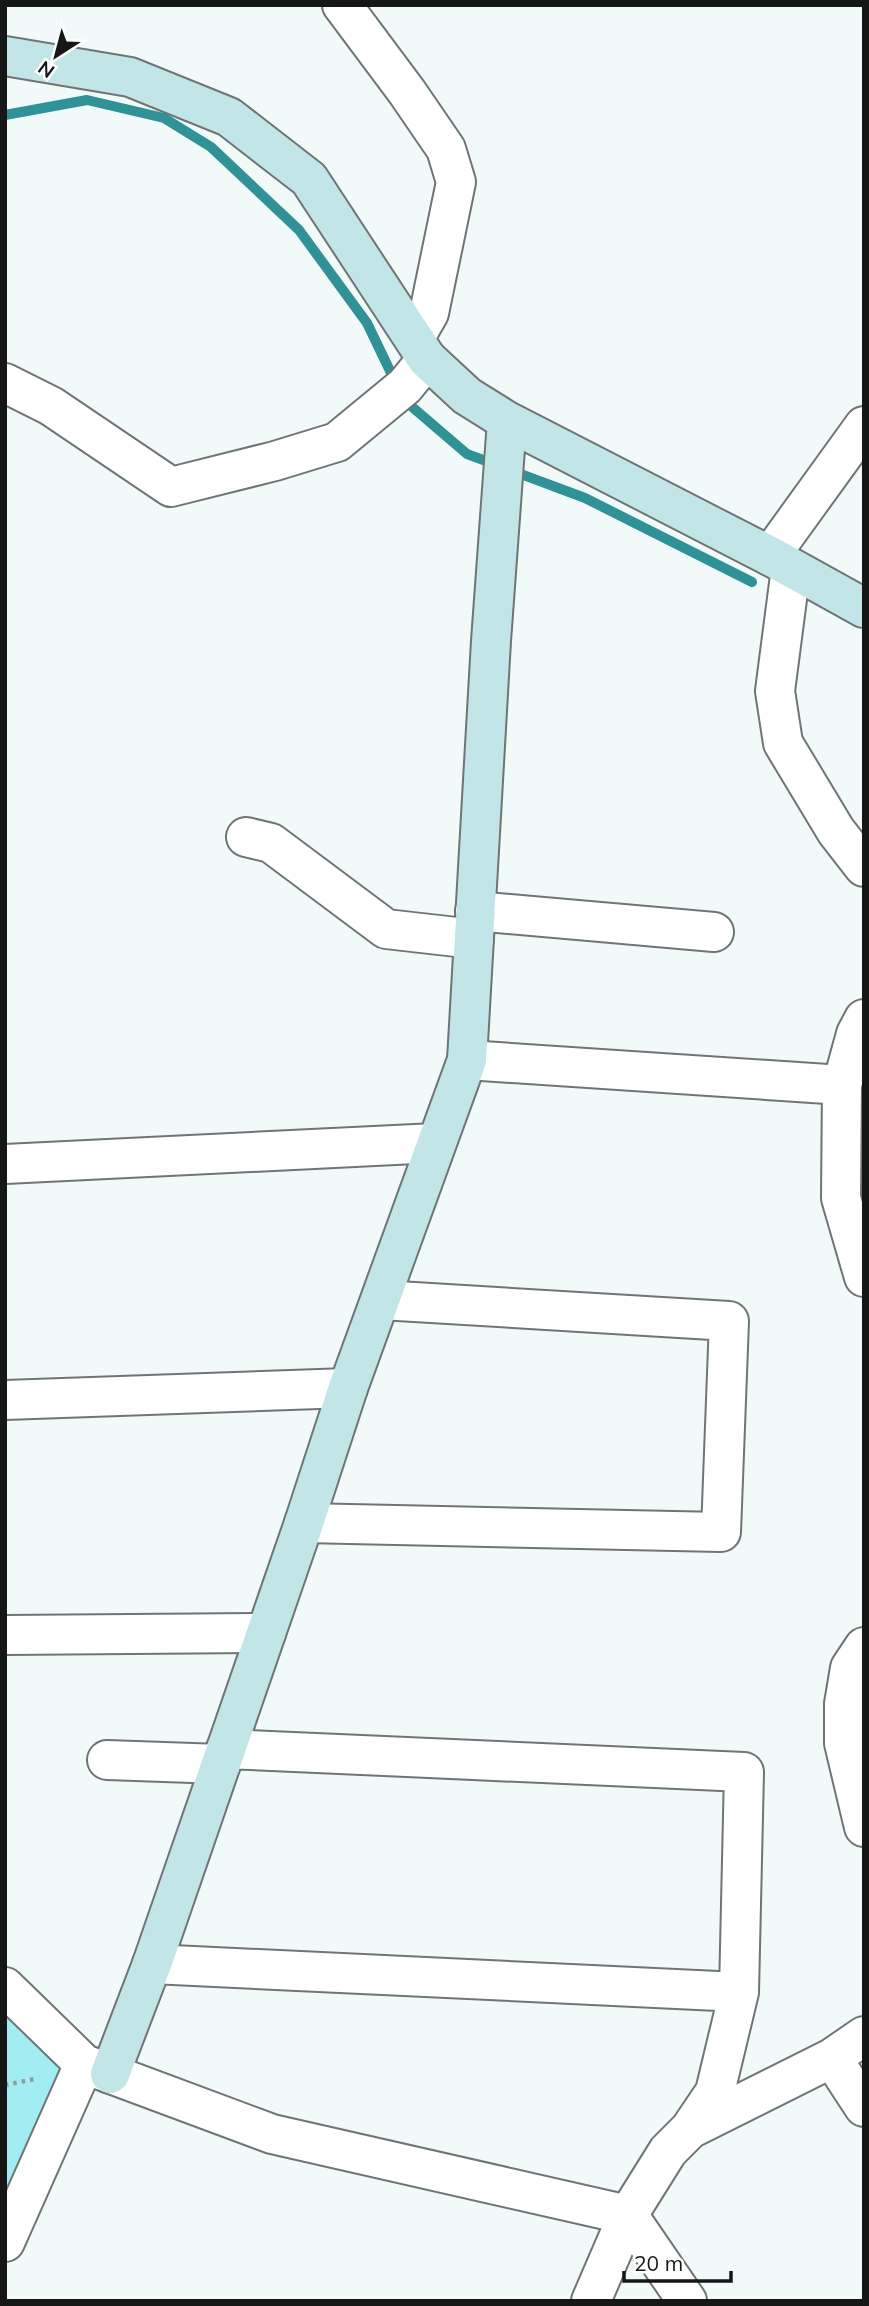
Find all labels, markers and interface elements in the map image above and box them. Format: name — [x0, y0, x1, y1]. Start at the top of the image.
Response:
north arrow — [21, 21, 91, 91]
text: N — [33, 56, 59, 84]
scale bar — [624, 2240, 731, 2284]
text: 20 m — [634, 2250, 683, 2276]

